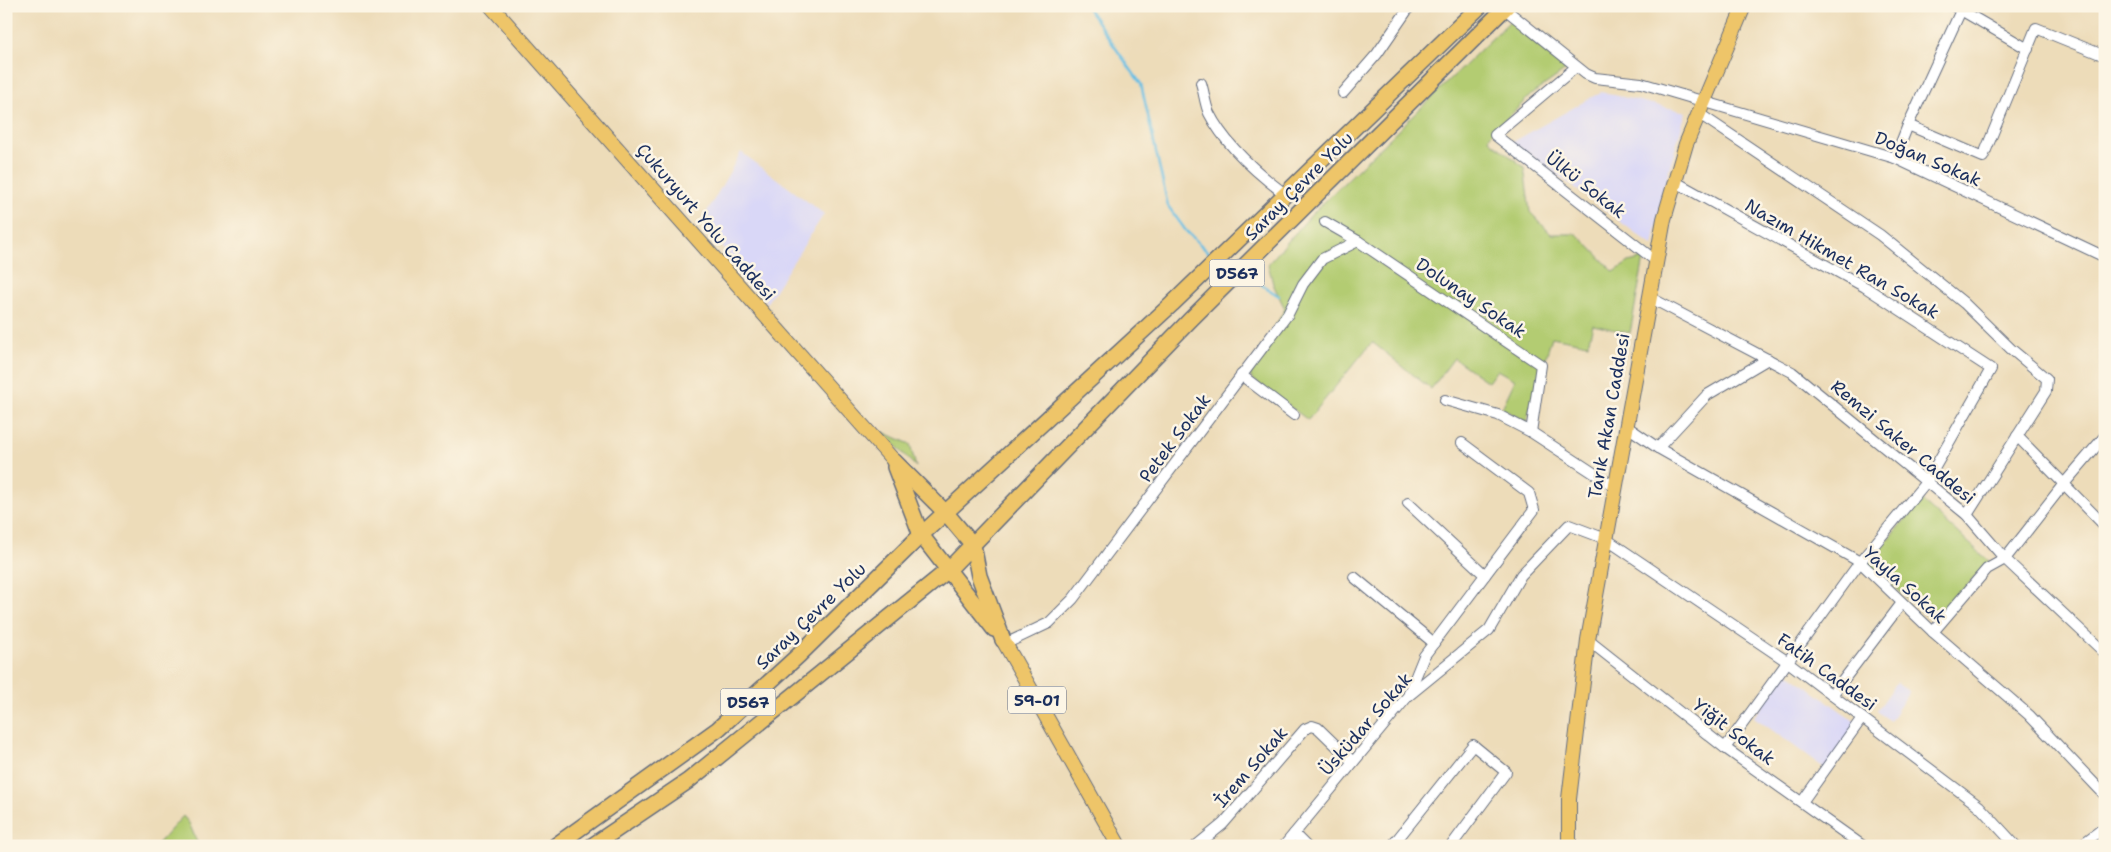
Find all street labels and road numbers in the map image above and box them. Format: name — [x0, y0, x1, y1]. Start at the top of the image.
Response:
street label: Saray Çevre Yolu — [1239, 126, 1359, 246]
street label: Doğan Sokak — [1871, 126, 1985, 192]
street label: Çukuryurt Yolu Caddesi — [631, 138, 781, 306]
street label: Ülkü Sokak — [1541, 146, 1631, 224]
street label: Nazım Hikmet Ran Sokak — [1740, 193, 1944, 325]
street label: Dolunay Sokak — [1411, 252, 1531, 344]
road number: D567 — [1210, 260, 1264, 286]
street label: Tarık Akan Caddesi — [1583, 331, 1635, 501]
street label: Remzi Saker Caddesi — [1826, 374, 1980, 510]
street label: Petek Sokak — [1134, 389, 1216, 487]
street label: Yayla Sokak — [1858, 541, 1952, 629]
street label: Saray Çevre Yolu — [751, 557, 871, 675]
street label: Fatih Caddesi — [1772, 628, 1882, 716]
street label: Üsküdar Sokak — [1314, 667, 1418, 781]
road number: 59-01 — [1008, 686, 1066, 714]
road number: D567 — [720, 689, 776, 716]
street label: Yiğit Sokak — [1688, 693, 1780, 771]
street label: İrem Sokak — [1209, 721, 1293, 813]

